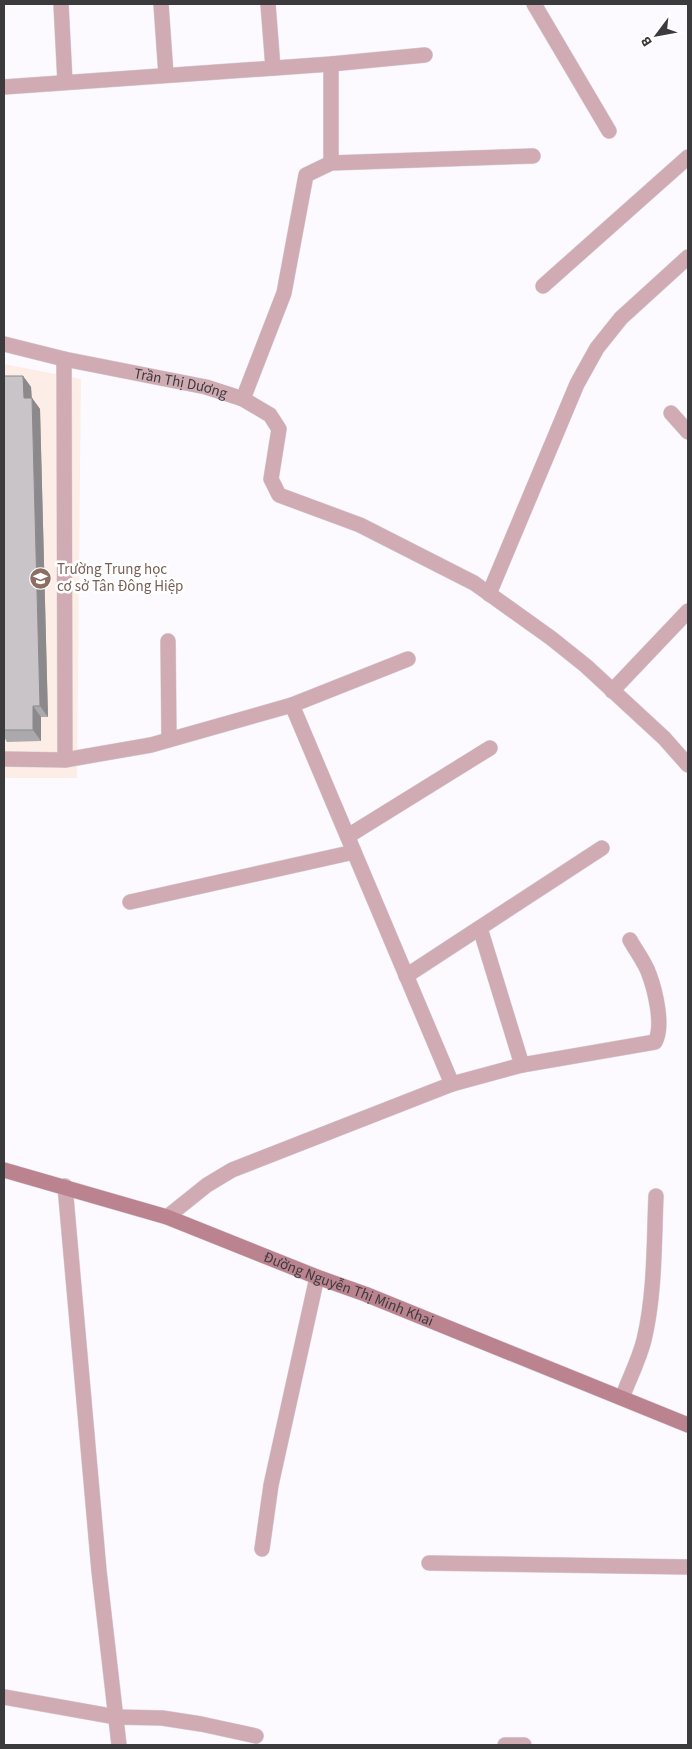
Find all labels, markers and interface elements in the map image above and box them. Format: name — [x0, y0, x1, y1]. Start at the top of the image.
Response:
north arrow — [632, 10, 682, 60]
text: B — [636, 32, 658, 50]
street label: Trần Thị Dương — [132, 363, 230, 404]
place label: Trường Trung học cơ sở Tân Đông Hiệp — [57, 559, 183, 597]
school or university icon: Trường Trung học cơ sở Tân Đông Hiệp — [29, 566, 53, 590]
street label: Đường Nguyễn Thị Minh Khai — [260, 1247, 437, 1332]

